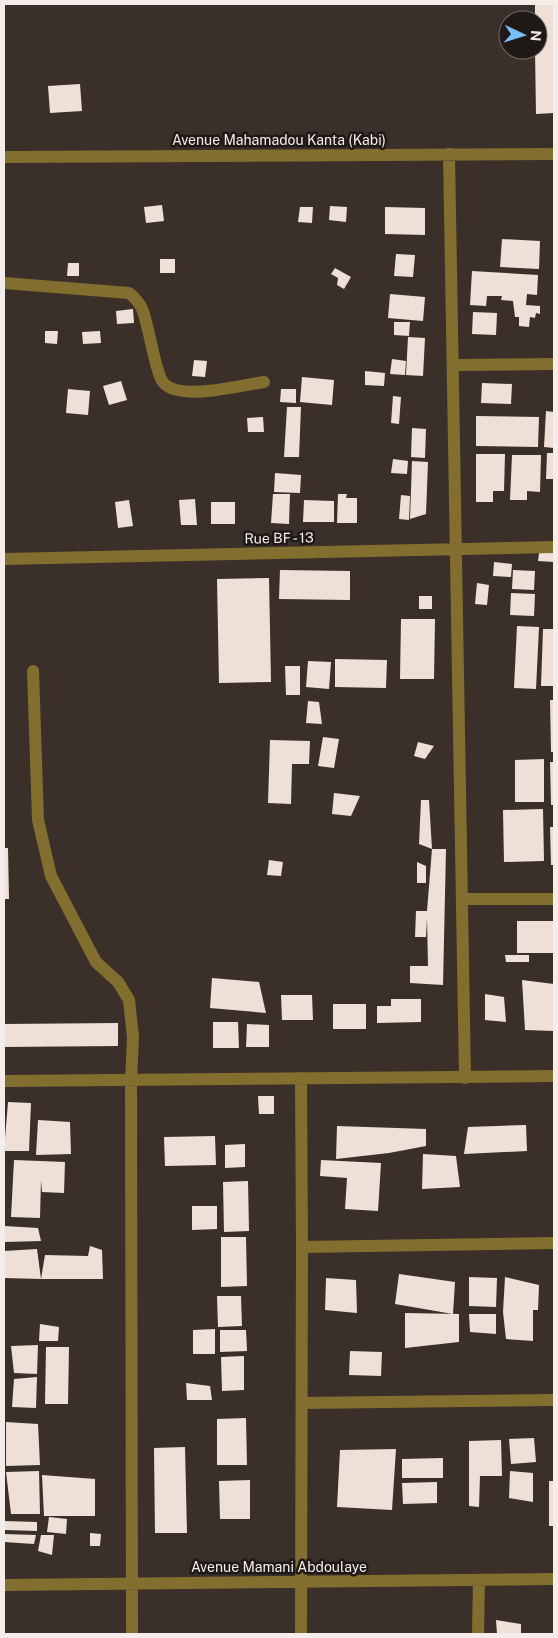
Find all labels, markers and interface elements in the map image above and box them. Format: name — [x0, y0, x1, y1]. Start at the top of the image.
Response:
north arrow — [498, 10, 548, 60]
text: N — [528, 30, 544, 42]
street label: Avenue Mahamadou Kanta (Kabi) — [172, 132, 386, 148]
street label: Rue BF - 13 — [244, 529, 314, 547]
street label: Avenue Mamani Abdoulaye — [191, 1559, 367, 1575]

